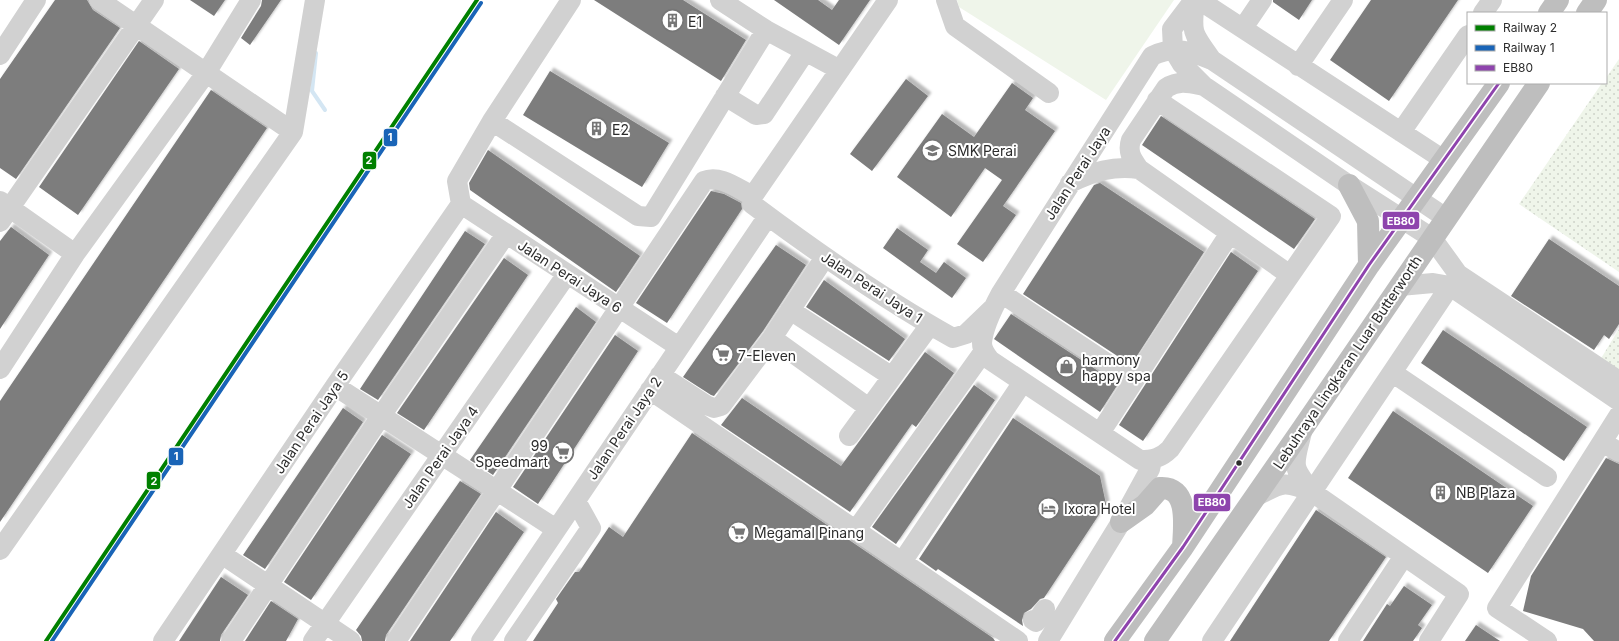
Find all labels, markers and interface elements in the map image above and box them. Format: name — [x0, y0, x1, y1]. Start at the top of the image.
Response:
building icon: E1 — [659, 8, 685, 34]
legend — [1467, 12, 1607, 84]
place label: E1 — [688, 13, 702, 30]
text: Railway 2 — [1503, 20, 1557, 35]
text: Railway 1 — [1503, 40, 1555, 55]
text: EB80 — [1503, 60, 1533, 75]
building icon: E2 — [583, 116, 609, 142]
place label: E2 — [612, 121, 629, 138]
street label: Jalan Perai Jaya — [1040, 123, 1114, 223]
line badge: 1 — [383, 128, 398, 147]
text: 1 — [388, 130, 393, 144]
school or university icon: SMK Perai — [920, 137, 946, 163]
place label: SMK Perai — [948, 142, 1017, 159]
line badge: 2 — [362, 151, 377, 170]
text: 2 — [366, 153, 373, 167]
line badge: EB80 — [1382, 211, 1420, 230]
text: EB80 — [1387, 214, 1415, 228]
street label: Jalan Perai Jaya 6 — [515, 236, 625, 316]
street label: Jalan Perai Jaya 1 — [818, 248, 926, 326]
street label: Lebuhraya Lingkaran Luar Butterworth — [1269, 252, 1425, 472]
supermarket icon: 7-Eleven — [709, 342, 735, 368]
place label: 7-Eleven — [738, 347, 796, 364]
place label: harmony happy spa — [1082, 351, 1151, 384]
shop icon: harmony happy spa — [1054, 354, 1080, 380]
street label: Jalan Perai Jaya 5 — [270, 367, 352, 477]
street label: Jalan Perai Jaya 2 — [583, 373, 665, 483]
street label: Jalan Perai Jaya 4 — [398, 403, 482, 511]
place label: 99 Speedmart — [475, 437, 548, 470]
supermarket icon: 99 Speedmart — [550, 440, 576, 466]
line badge: 1 — [168, 447, 184, 466]
text: 1 — [174, 449, 179, 463]
unlabelled marker — [1234, 458, 1244, 468]
line badge: 2 — [146, 471, 161, 490]
text: 2 — [151, 474, 158, 488]
building icon: NB Plaza — [1428, 479, 1454, 505]
place label: NB Plaza — [1456, 484, 1515, 501]
line badge: EB80 — [1193, 493, 1231, 512]
hotel icon: Ixora Hotel — [1036, 495, 1062, 521]
text: EB80 — [1198, 495, 1226, 509]
place label: Ixora Hotel — [1064, 500, 1135, 517]
supermarket icon: Megamal Pinang — [725, 519, 751, 545]
place label: Megamal Pinang — [754, 524, 864, 541]

